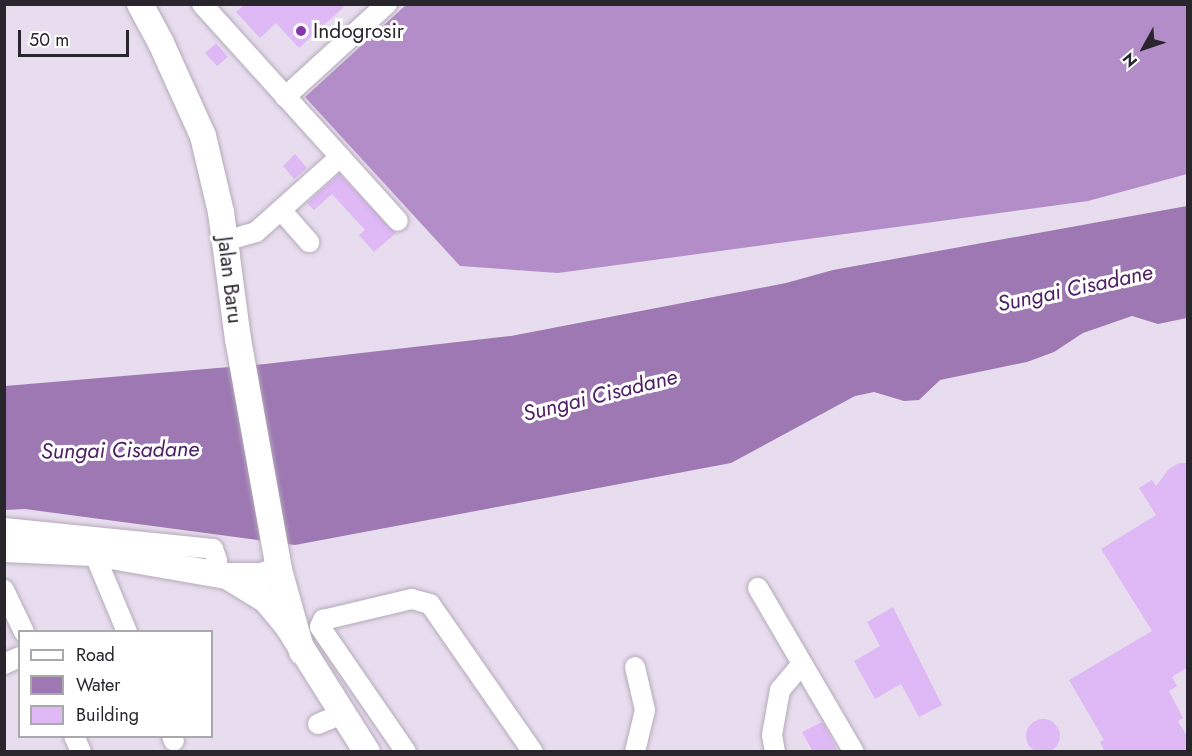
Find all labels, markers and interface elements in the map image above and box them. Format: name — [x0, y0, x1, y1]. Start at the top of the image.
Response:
scale bar — [21, 18, 132, 56]
place label: Indogrosir — [313, 18, 404, 44]
north arrow — [1114, 18, 1174, 78]
marker: Indogrosir — [294, 24, 308, 38]
text: 50 m — [29, 27, 69, 53]
text: N — [1117, 48, 1143, 72]
street label: Jalan Baru — [212, 235, 248, 325]
water label: Sungai Cisadane — [995, 259, 1155, 317]
water label: Sungai Cisadane — [520, 363, 680, 427]
water label: Sungai Cisadane — [41, 435, 199, 465]
legend — [18, 630, 213, 738]
text: Road — [76, 642, 115, 668]
text: Water — [76, 672, 120, 698]
text: Building — [76, 702, 139, 728]

